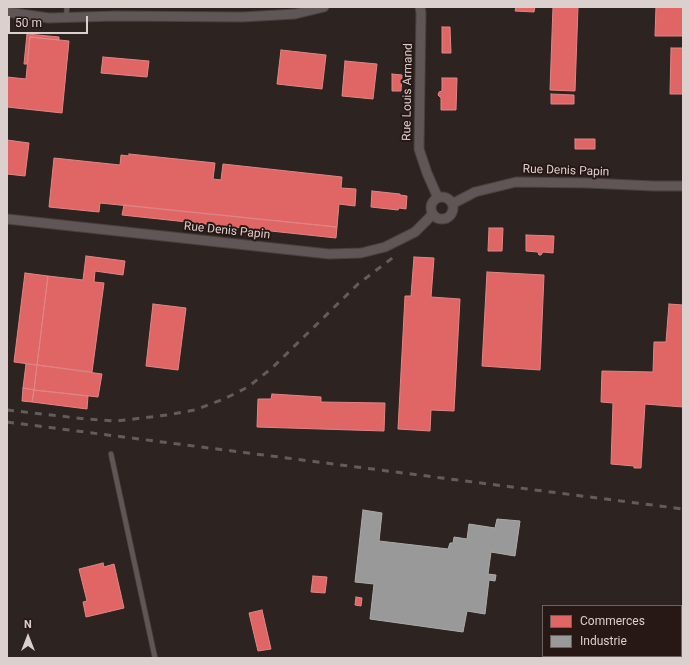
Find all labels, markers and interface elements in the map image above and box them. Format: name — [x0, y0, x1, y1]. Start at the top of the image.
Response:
scale bar — [10, 8, 90, 34]
text: 50 m — [15, 16, 42, 30]
street label: Rue Louis Armand — [400, 43, 416, 141]
street label: Rue Denis Papin — [522, 162, 610, 180]
street label: Rue Denis Papin — [183, 219, 271, 243]
legend — [542, 605, 682, 657]
text: Commerces — [580, 614, 645, 628]
north arrow — [8, 617, 48, 657]
text: N — [24, 618, 32, 631]
text: Industrie — [580, 634, 627, 648]

